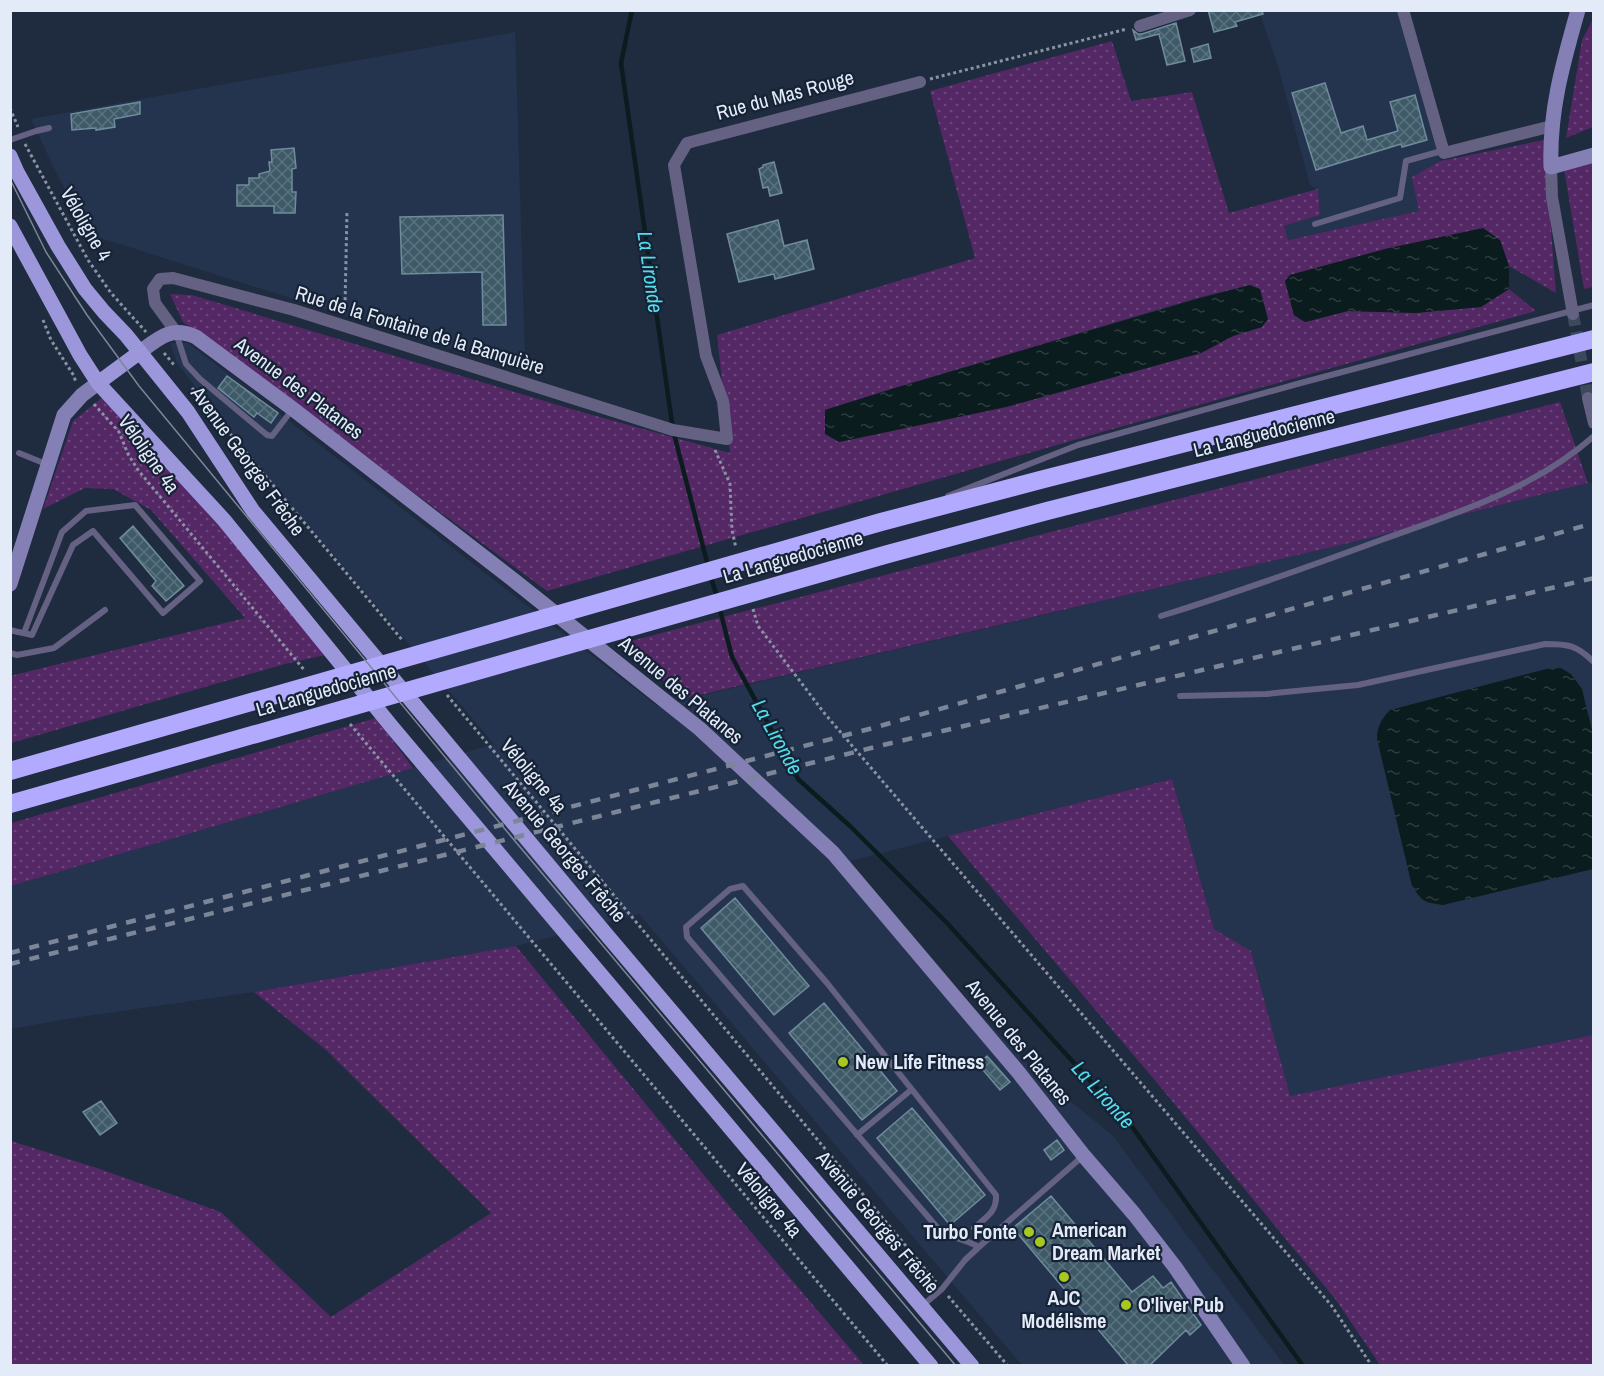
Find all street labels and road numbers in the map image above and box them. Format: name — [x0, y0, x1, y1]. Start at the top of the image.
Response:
street label: Rue du Mas Rouge — [713, 63, 857, 126]
street label: Véloligne 4 — [54, 182, 118, 266]
street label: Rue de la Fontaine de la Banquière — [292, 279, 548, 380]
street label: Avenue des Platanes — [229, 330, 369, 445]
street label: Avenue Georges Frêche — [184, 380, 312, 541]
street label: La Languedocienne — [1190, 402, 1337, 463]
street label: Véloligne 4a — [112, 409, 186, 498]
street label: La Languedocienne — [719, 524, 866, 589]
street label: Avenue des Platanes — [613, 629, 749, 750]
street label: La Languedocienne — [252, 657, 399, 722]
street label: Véloligne 4a — [495, 732, 574, 819]
street label: Avenue Georges Frêche — [497, 773, 633, 928]
street label: Avenue des Platanes — [960, 972, 1079, 1110]
street label: Avenue Georges Frêche — [810, 1144, 946, 1299]
street label: Véloligne 4a — [730, 1156, 809, 1243]

